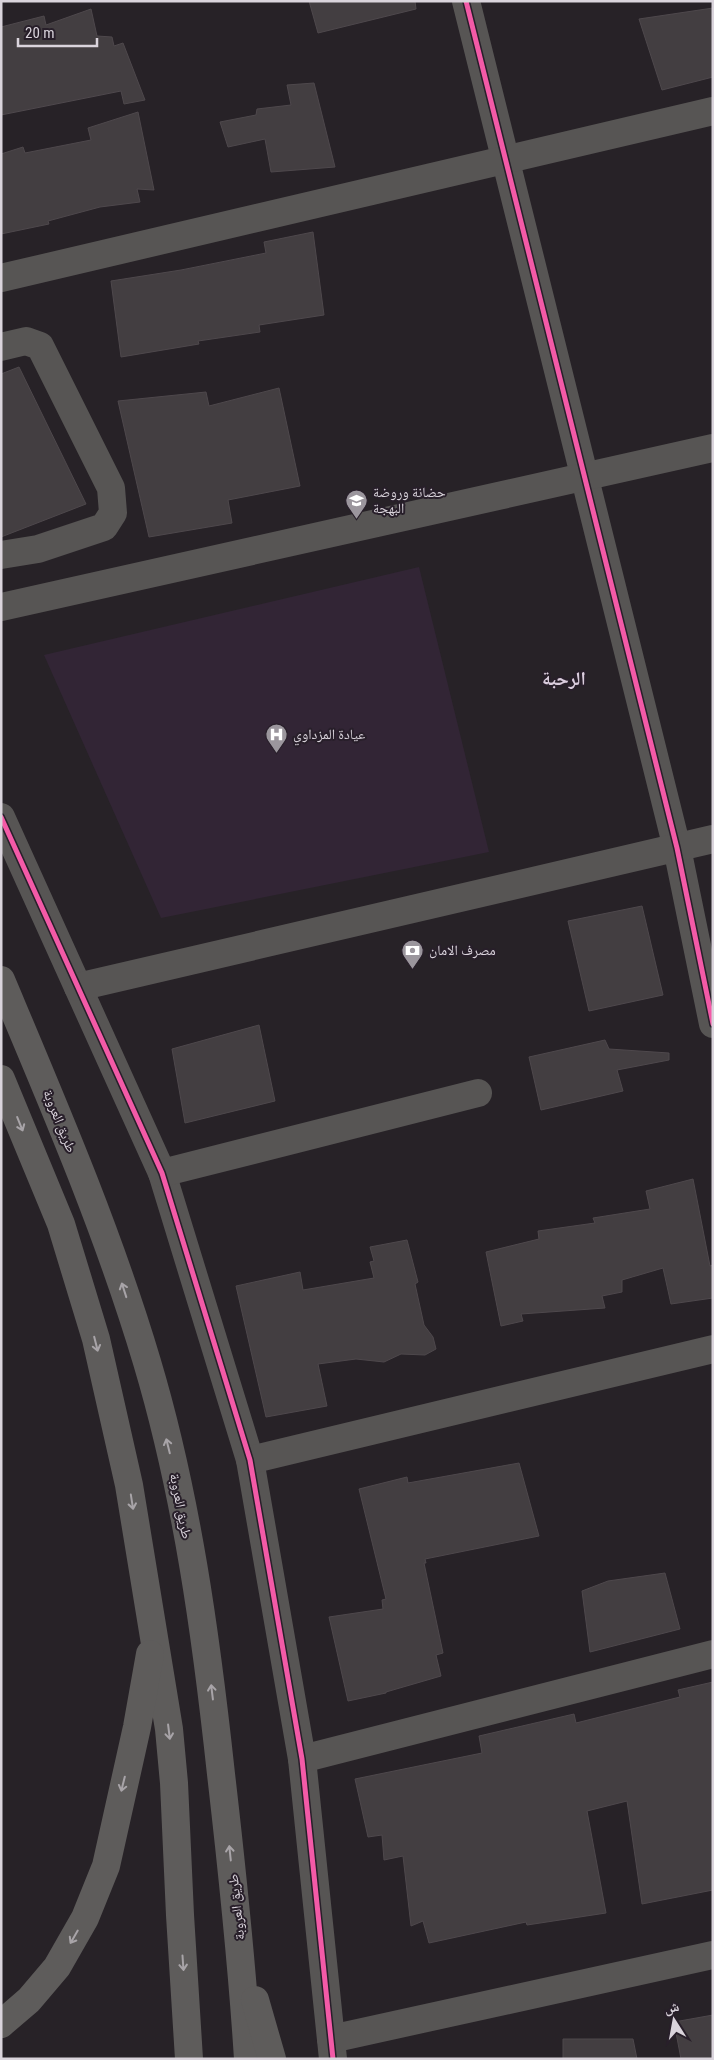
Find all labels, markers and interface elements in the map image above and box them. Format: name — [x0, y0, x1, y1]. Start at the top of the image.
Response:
scale bar — [18, 15, 96, 47]
text: 20 m — [25, 24, 55, 42]
place label: حضانة وروضة البهجة — [373, 484, 446, 516]
school or university icon: حضانة وروضة البهجة — [345, 488, 369, 519]
district label: الرحبة — [542, 667, 586, 690]
hospital icon: عيادة المزداوي — [265, 722, 289, 753]
place label: عيادة المزداوي — [293, 726, 365, 746]
bank icon: مصرف الامان — [401, 938, 425, 969]
place label: مصرف الامان — [429, 942, 496, 959]
street label: طريق العروبة — [38, 1087, 80, 1156]
one-way arrow — [15, 1116, 25, 1131]
one-way arrow — [118, 1282, 128, 1298]
one-way arrow — [92, 1335, 101, 1351]
one-way arrow — [163, 1438, 173, 1454]
street label: طريق العروبة — [165, 1472, 195, 1540]
one-way arrow — [127, 1494, 137, 1510]
one-way arrow — [207, 1684, 217, 1700]
one-way arrow — [164, 1723, 174, 1739]
one-way arrow — [118, 1775, 127, 1791]
one-way arrow — [225, 1846, 235, 1862]
street label: طريق العروبة — [225, 1873, 249, 1941]
one-way arrow — [68, 1930, 78, 1944]
one-way arrow — [179, 1955, 188, 1971]
north arrow — [649, 1995, 699, 2045]
text: ش — [663, 1998, 681, 2017]

